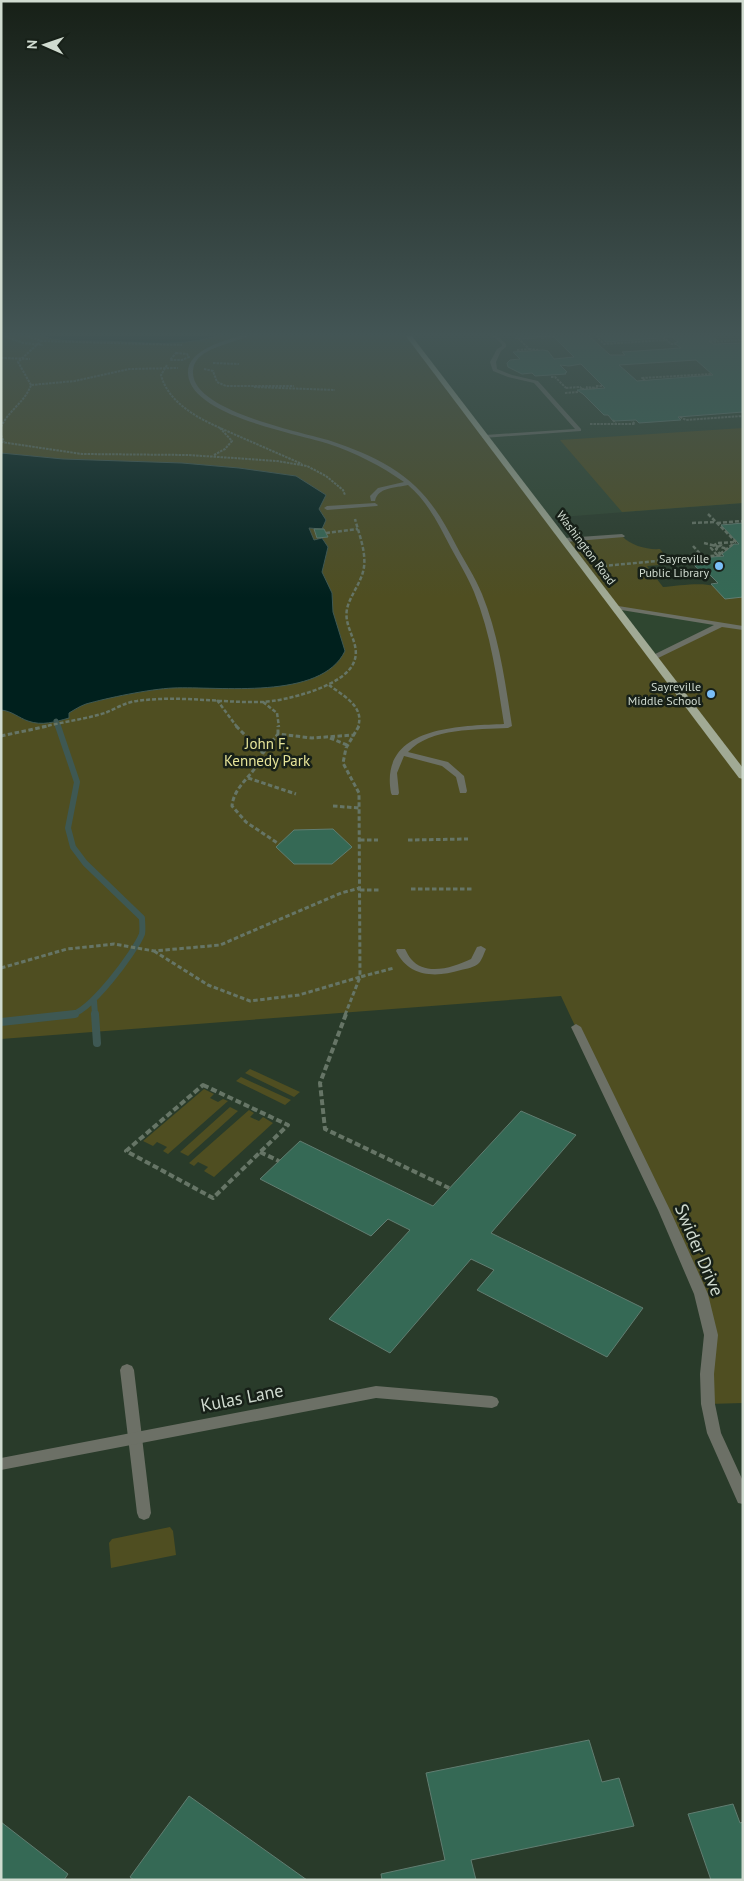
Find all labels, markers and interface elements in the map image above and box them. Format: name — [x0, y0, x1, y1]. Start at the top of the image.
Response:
north arrow — [20, 20, 70, 70]
text: N — [23, 40, 41, 49]
street label: Washington Road — [554, 508, 619, 588]
place label: Sayreville Public Library — [639, 551, 709, 580]
marker: Sayreville Public Library — [713, 560, 725, 572]
place label: Sayreville Middle School — [628, 679, 701, 708]
marker: Sayreville Middle School — [705, 688, 717, 700]
park label: John F. Kennedy Park — [224, 734, 311, 770]
street label: Swider Drive — [670, 1200, 729, 1299]
street label: Kulas Lane — [199, 1378, 285, 1417]

